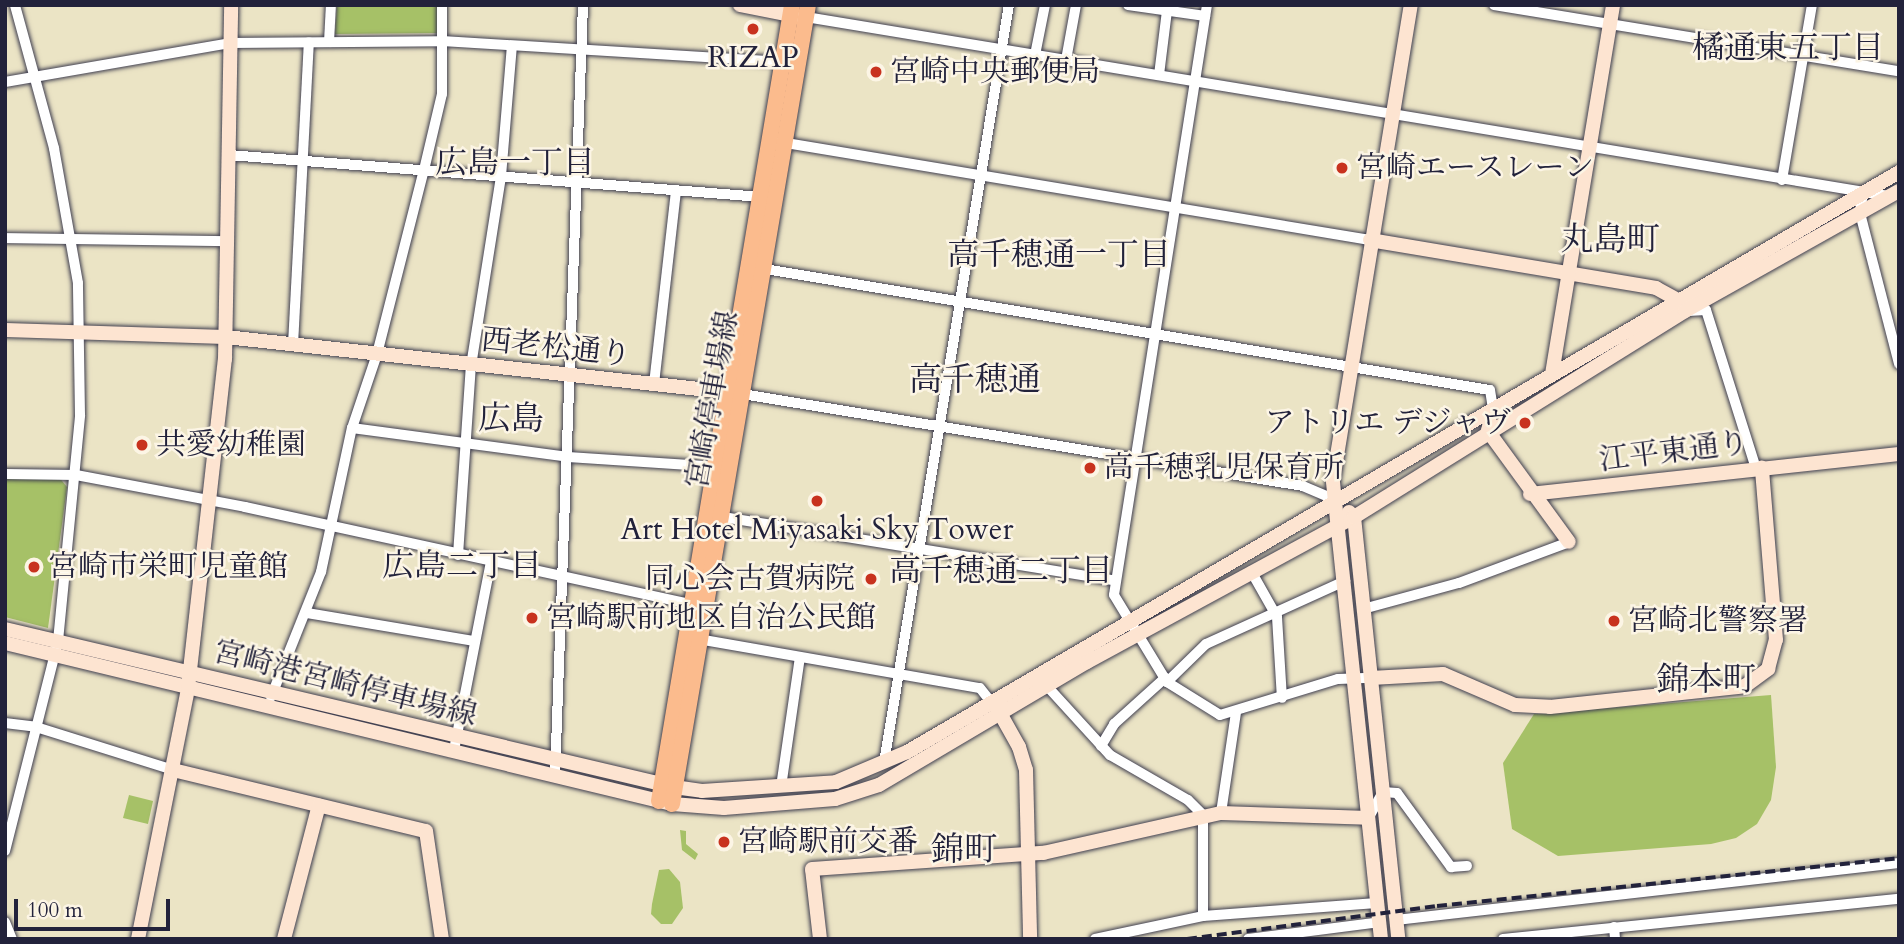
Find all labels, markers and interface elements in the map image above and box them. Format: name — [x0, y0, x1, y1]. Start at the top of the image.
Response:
marker: RIZAP — [745, 21, 761, 37]
district label: 橘通東五丁目 — [1692, 29, 1884, 67]
place label: RIZAP — [707, 40, 799, 76]
place label: 宮崎中央郵便局 — [890, 54, 1100, 90]
marker: 宮崎中央郵便局 — [868, 64, 884, 80]
district label: 広島一丁目 — [435, 144, 595, 182]
place label: 宮崎エースレーン — [1356, 150, 1596, 186]
marker: 宮崎エースレーン — [1334, 160, 1350, 176]
district label: 丸島町 — [1561, 220, 1659, 260]
district label: 高千穂通一丁目 — [947, 236, 1171, 274]
street label: 宮崎停車場線 — [680, 308, 746, 492]
street label: 西老松通り — [480, 322, 632, 374]
district label: 高千穂通 — [909, 360, 1041, 400]
district label: 広島 — [478, 399, 544, 439]
place label: アトリエ デジャヴ — [1263, 405, 1511, 441]
marker: アトリエ デジャヴ — [1517, 415, 1533, 431]
street label: 江平東通り — [1597, 425, 1751, 479]
place label: 共愛幼稚園 — [156, 427, 306, 463]
marker: 共愛幼稚園 — [134, 437, 150, 453]
place label: 高千穂乳児保育所 — [1104, 450, 1344, 486]
marker: 高千穂乳児保育所 — [1082, 460, 1098, 476]
marker: Art Hotel Miyasaki Sky Tower — [809, 493, 825, 509]
place label: Art Hotel Miyasaki Sky Tower — [621, 512, 1013, 548]
district label: 広島二丁目 — [382, 547, 542, 585]
place label: 宮崎市栄町児童館 — [48, 549, 288, 585]
district label: 高千穂通二丁目 — [889, 552, 1113, 590]
marker: 宮崎市栄町児童館 — [26, 559, 42, 575]
place label: 同心会古賀病院 — [645, 561, 855, 597]
marker: 同心会古賀病院 — [861, 569, 881, 589]
place label: 宮崎駅前地区自治公民館 — [546, 600, 876, 636]
place label: 宮崎北警察署 — [1628, 603, 1808, 639]
marker: 宮崎駅前地区自治公民館 — [524, 610, 540, 626]
marker: 宮崎北警察署 — [1606, 613, 1622, 629]
street label: 宮崎港宮崎停車場線 — [210, 634, 480, 734]
district label: 錦本町 — [1657, 660, 1755, 700]
place label: 宮崎駅前交番 — [738, 824, 918, 860]
district label: 錦町 — [931, 830, 997, 870]
marker: 宮崎駅前交番 — [716, 834, 732, 850]
scale bar — [18, 884, 173, 928]
text: 100 m — [27, 896, 83, 925]

